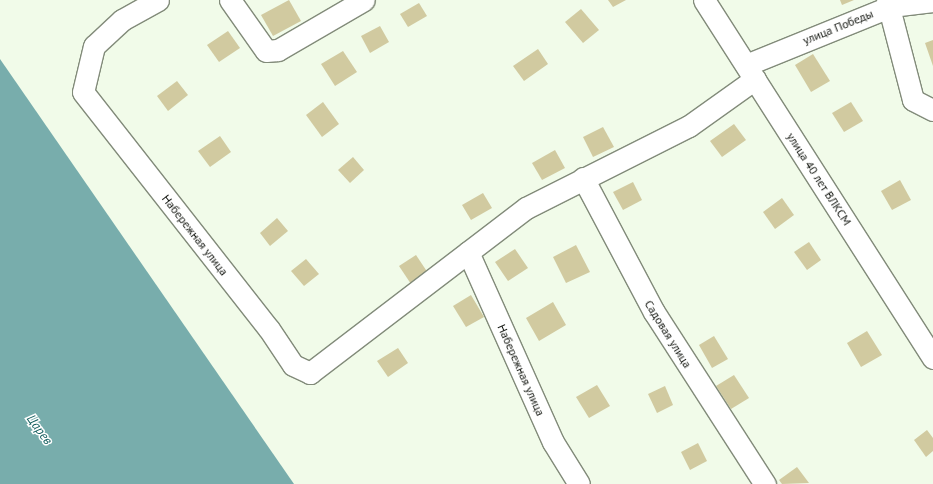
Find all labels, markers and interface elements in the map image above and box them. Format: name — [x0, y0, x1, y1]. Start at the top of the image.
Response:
street label: улица Победы — [801, 6, 875, 48]
street label: улица 40 лет ВЛКСМ — [784, 130, 854, 228]
street label: Набережная улица — [159, 192, 231, 278]
street label: Садовая улица — [641, 297, 695, 371]
street label: Набережная улица — [494, 322, 548, 418]
water label: Царев — [23, 412, 55, 448]

